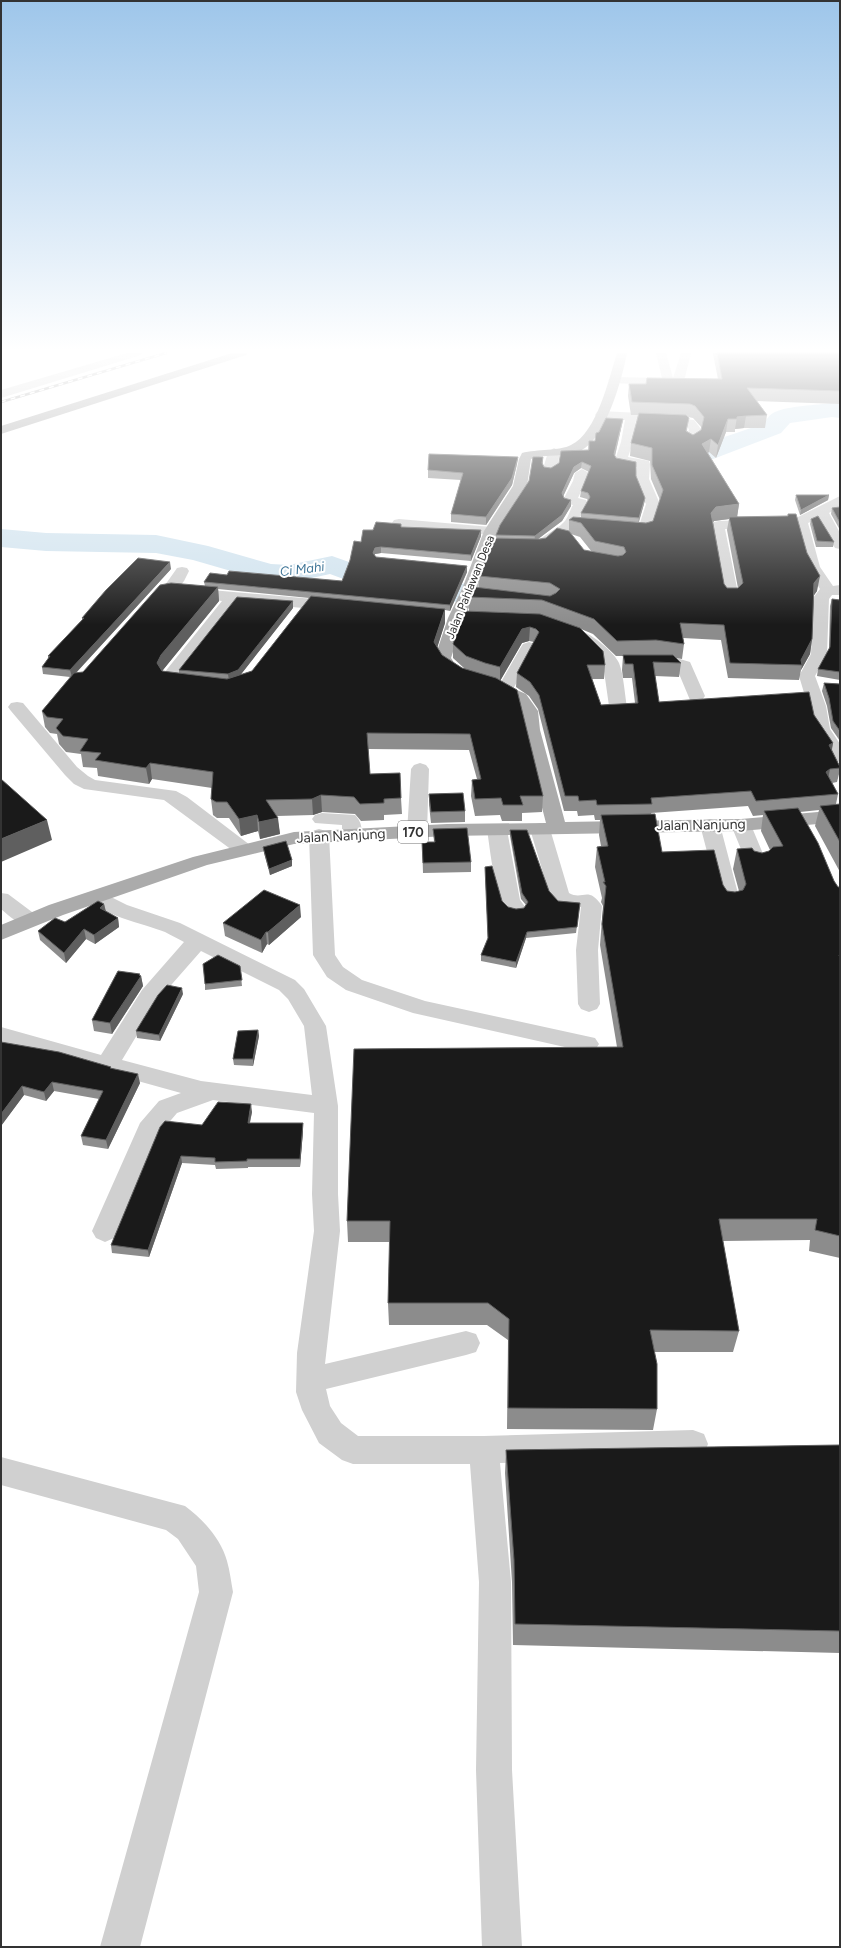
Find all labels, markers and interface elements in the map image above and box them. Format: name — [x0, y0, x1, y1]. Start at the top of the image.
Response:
street label: Jalan Pahlawan Desa — [443, 533, 497, 641]
water label: Ci Mahi — [279, 559, 326, 579]
street label: Jalan Nanjung — [656, 816, 746, 834]
road number: 170 — [398, 821, 428, 843]
street label: Jalan Nanjung — [296, 825, 386, 847]

